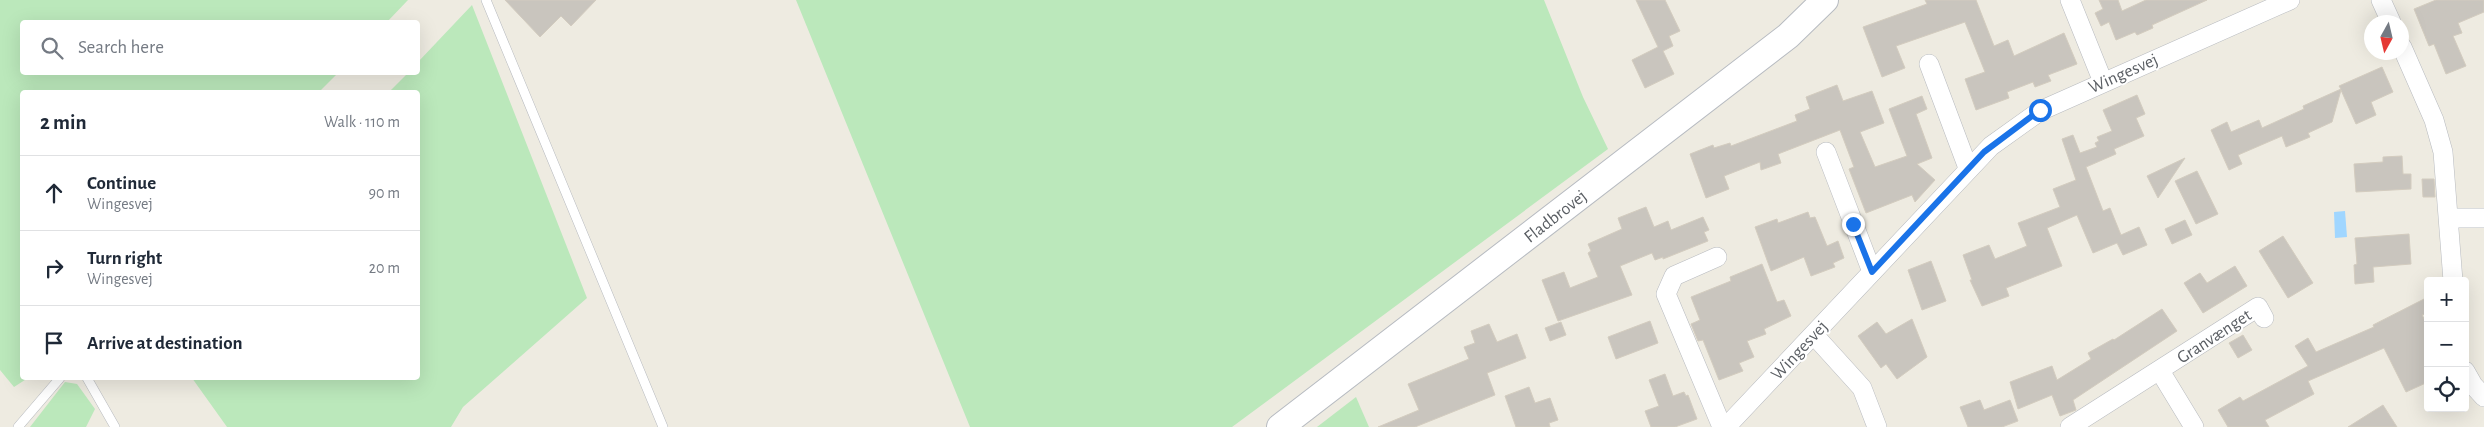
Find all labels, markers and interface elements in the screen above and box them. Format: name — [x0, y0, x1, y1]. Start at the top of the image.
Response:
north arrow — [2364, 15, 2409, 60]
search box — [20, 20, 420, 75]
icon: search — [38, 34, 66, 62]
text: Search here — [78, 38, 164, 57]
street label: Wingesvej — [2086, 51, 2161, 97]
route start — [2029, 99, 2052, 122]
text: 2 min — [40, 112, 87, 133]
text: Walk · 110 m — [324, 114, 400, 130]
text: Continue — [87, 174, 156, 193]
icon: ahead — [40, 179, 68, 207]
text: 90 m — [369, 185, 400, 201]
street label: Fladbrovej — [1521, 187, 1590, 247]
text: Wingesvej — [87, 196, 153, 212]
route end — [1842, 213, 1865, 236]
text: Turn right — [87, 249, 162, 268]
icon: right — [40, 254, 68, 282]
text: 20 m — [369, 260, 400, 276]
text: Wingesvej — [87, 271, 153, 287]
map controls — [2424, 277, 2469, 412]
button: + — [2424, 277, 2469, 322]
street label: Granvænget — [2174, 306, 2255, 367]
street label: Wingesvej — [1768, 318, 1832, 384]
button: − — [2424, 322, 2469, 367]
icon: arrive — [40, 329, 68, 357]
text: Arrive at destination — [87, 334, 243, 353]
button: locate — [2424, 367, 2469, 412]

